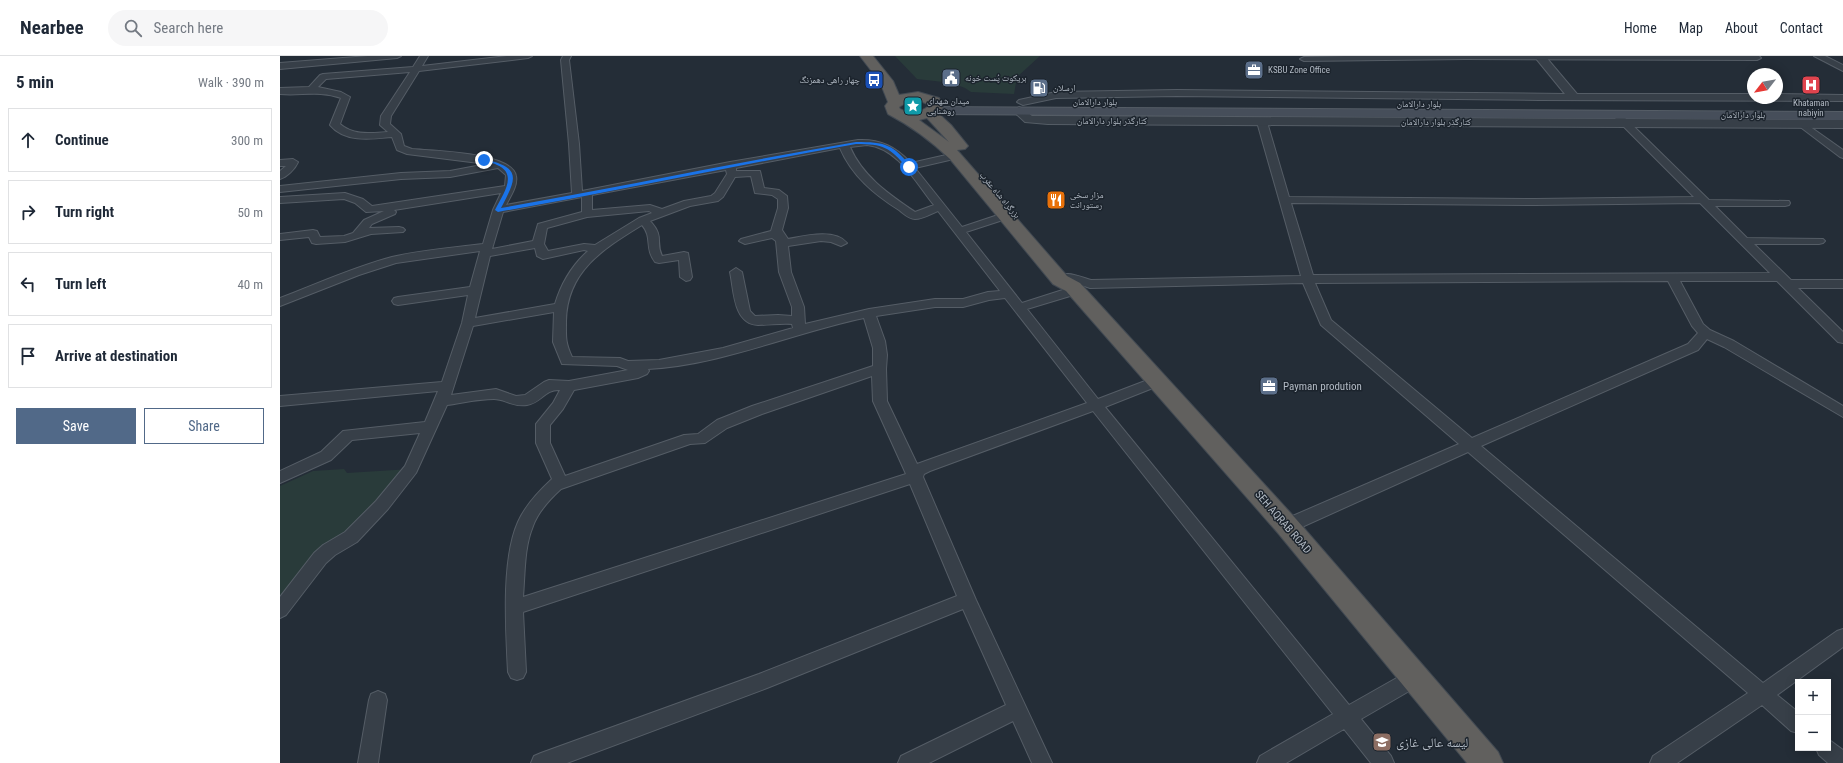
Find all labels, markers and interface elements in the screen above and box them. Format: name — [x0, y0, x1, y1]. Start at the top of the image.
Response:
search box — [108, 10, 388, 46]
text: Nearbee — [20, 16, 84, 39]
icon: search — [122, 17, 144, 39]
text: Search here — [154, 19, 223, 37]
text: Home — [1624, 20, 1657, 36]
text: Map — [1679, 20, 1703, 36]
text: About — [1725, 20, 1758, 36]
text: Contact — [1780, 20, 1823, 36]
office icon: KSBU Zone Office — [1243, 59, 1265, 81]
place label: KSBU Zone Office — [1268, 65, 1330, 75]
public building icon: بریکوت پُست خونه — [940, 67, 962, 89]
north arrow — [1747, 68, 1783, 104]
bus stop icon: چهار راهی دهمزنگ — [863, 69, 885, 91]
text: 5 min — [16, 72, 54, 92]
place label: بریکوت پُست خونه — [965, 73, 1027, 84]
hospital icon: Khataman nabiyin — [1800, 74, 1822, 96]
text: Walk · 390 m — [198, 75, 264, 90]
place label: چهار راهی دهمزنگ — [799, 75, 860, 86]
fuel station icon: ارسلان — [1028, 77, 1050, 99]
place label: ارسلان — [1053, 83, 1075, 93]
place icon: میدان شهدای روشنایی — [902, 95, 924, 117]
place label: میدان شهدای روشنایی — [927, 96, 969, 116]
street label: بلوار دارالامان — [1073, 97, 1118, 107]
place label: Khataman nabiyin — [1793, 98, 1829, 118]
street label: بلوار دارالامان — [1397, 99, 1442, 109]
street label: بلوار دارالامان — [1721, 110, 1766, 120]
street label: کنارگذر بلوار دارالامان — [1077, 116, 1147, 126]
street label: کنارگذر بلوار دارالامان — [1401, 117, 1471, 127]
icon: ahead — [17, 129, 39, 151]
text: Continue — [55, 131, 109, 149]
text: 300 m — [231, 133, 263, 148]
route end — [475, 151, 493, 169]
route start — [900, 158, 918, 176]
street label: بزرگراه شاه عقرب — [978, 170, 1023, 221]
restaurant icon: مزار سخی رستورانت — [1045, 189, 1067, 211]
place label: مزار سخی رستورانت — [1070, 190, 1104, 210]
icon: right — [17, 201, 39, 223]
text: Turn right — [55, 203, 114, 221]
text: 50 m — [237, 205, 263, 220]
icon: left — [17, 273, 39, 295]
text: Turn left — [55, 275, 106, 293]
text: 40 m — [237, 277, 263, 292]
icon: arrive — [17, 345, 39, 367]
text: Arrive at destination — [55, 347, 178, 365]
office icon: Payman prodution — [1258, 375, 1280, 397]
place label: Payman prodution — [1283, 380, 1362, 393]
button: Save — [16, 408, 136, 444]
button: Share — [144, 408, 264, 444]
street label: SEH AQRAB ROAD — [1252, 488, 1314, 556]
map controls — [1795, 679, 1831, 751]
button: + — [1795, 679, 1831, 715]
button: − — [1795, 715, 1831, 751]
school or university icon: لیسه عالی غازی — [1371, 731, 1393, 753]
place label: لیسه عالی غازی — [1396, 735, 1468, 751]

